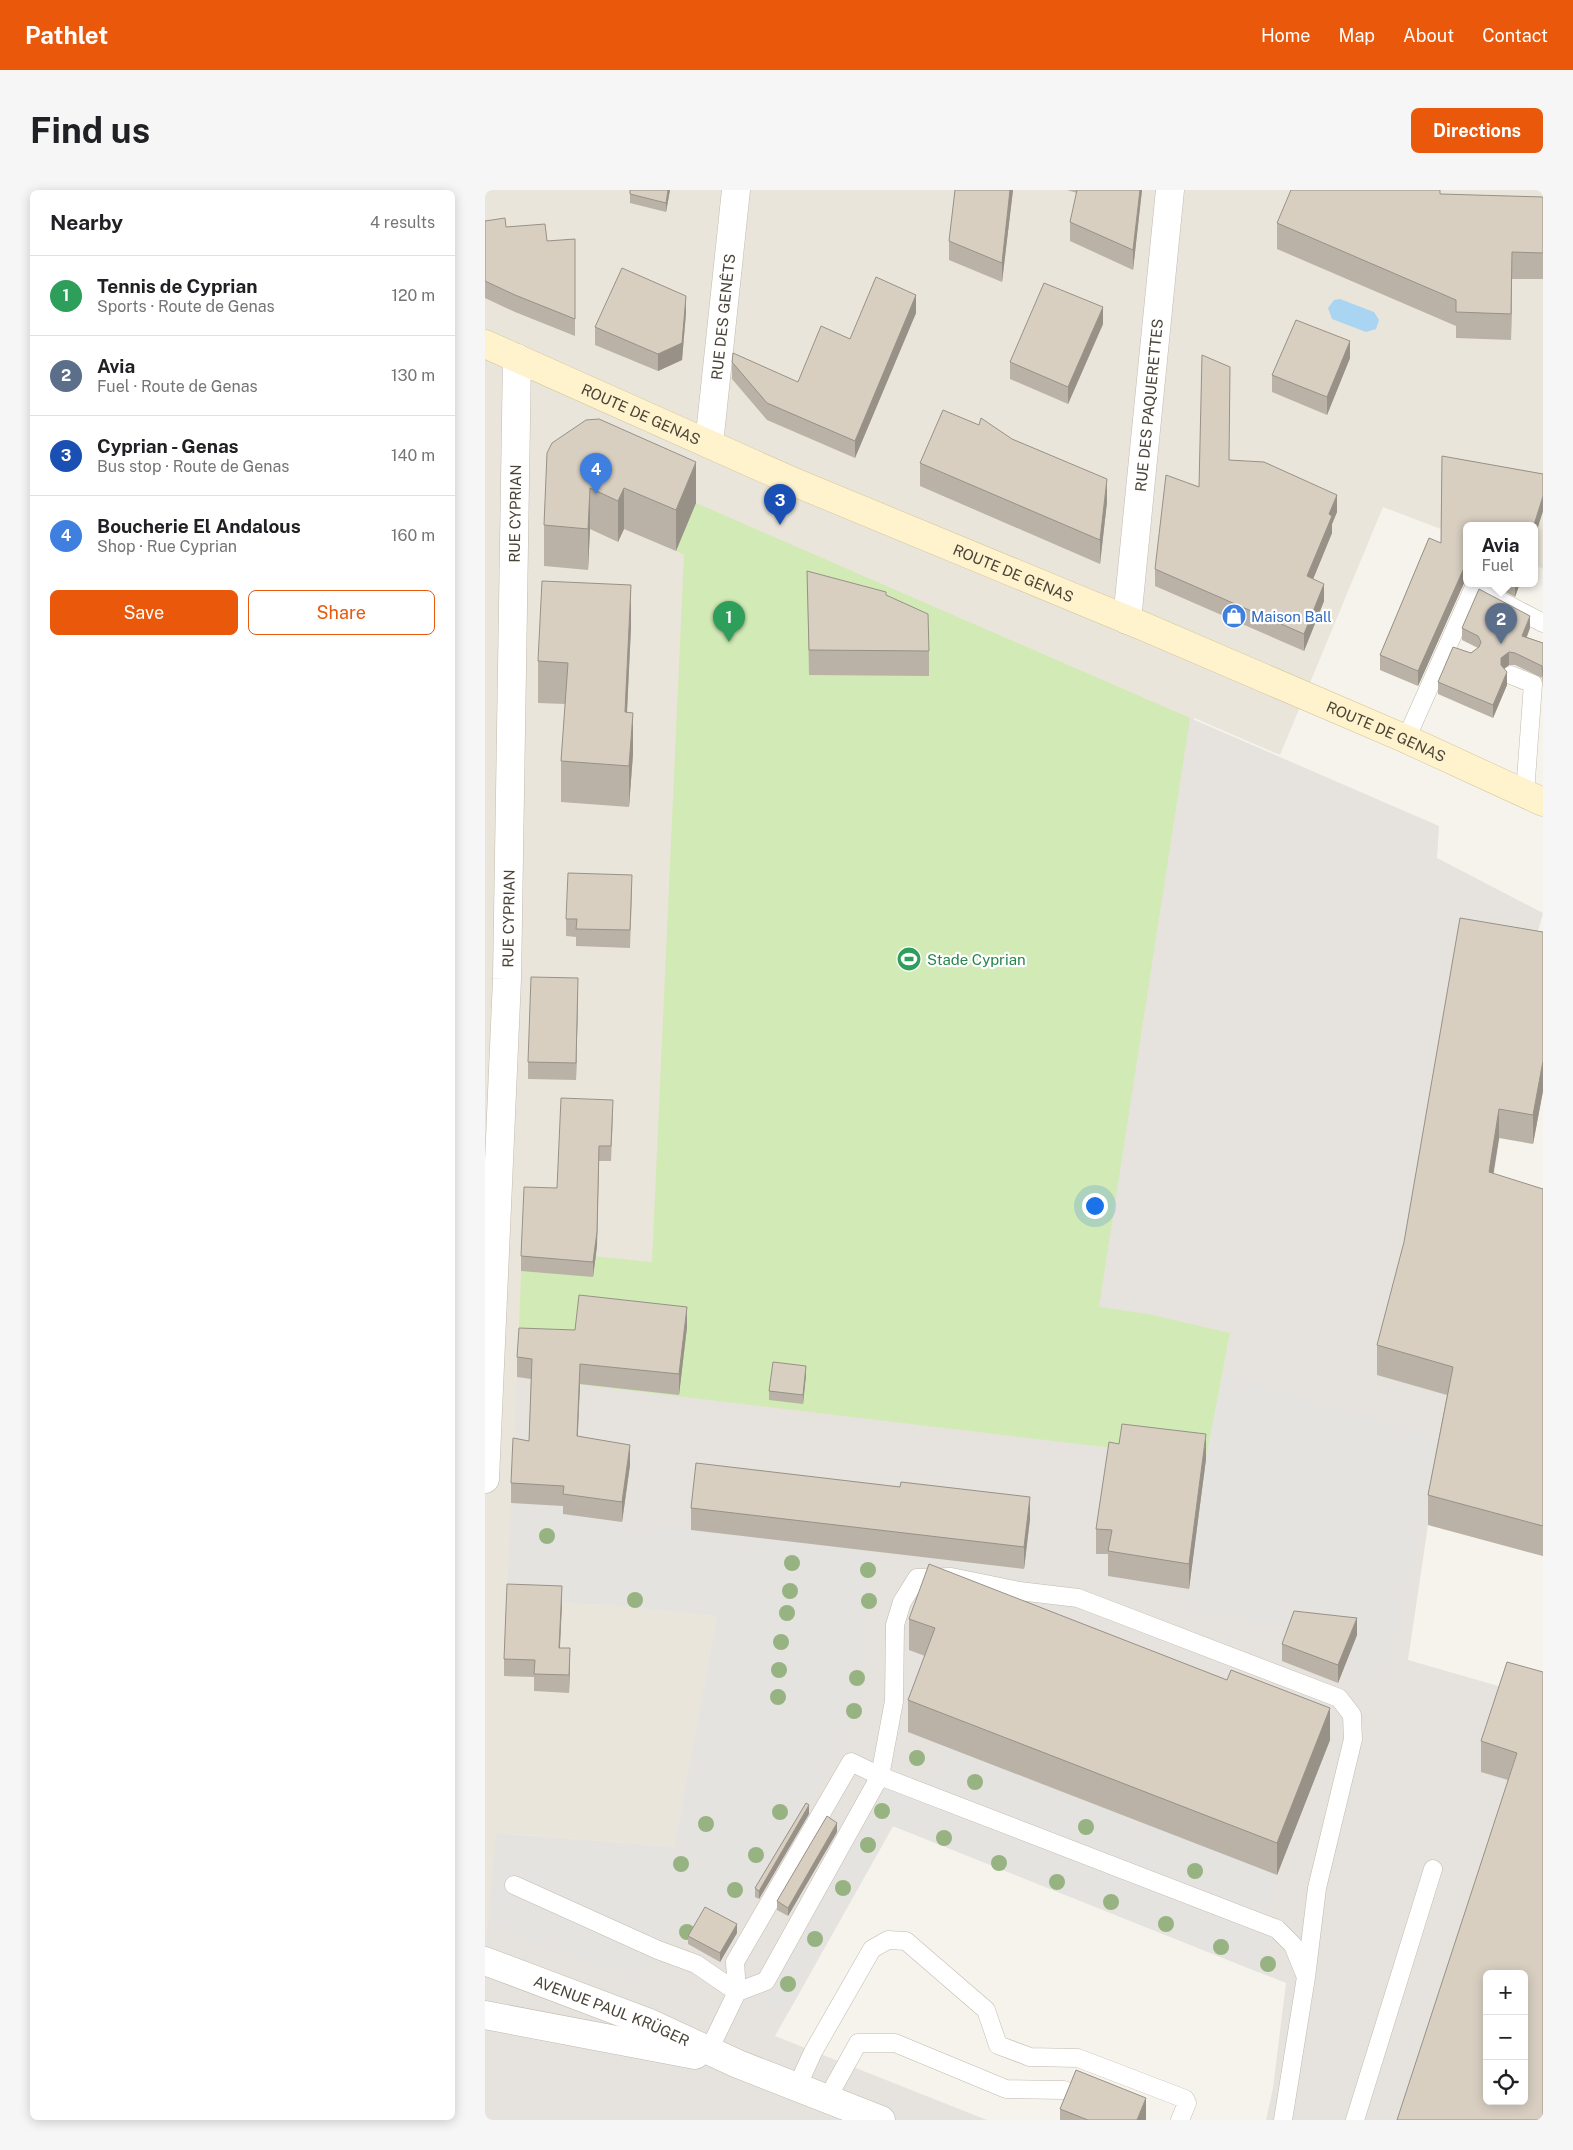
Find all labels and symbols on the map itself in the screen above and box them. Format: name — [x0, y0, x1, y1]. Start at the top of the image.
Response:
street label: RUE DES GENÊTS — [707, 253, 738, 381]
street label: RUE DES PAQUERETTES — [1131, 318, 1166, 492]
street label: ROUTE DE GENAS — [579, 380, 703, 448]
pin: 4 — [580, 453, 612, 494]
street label: RUE CYPRIAN — [505, 464, 524, 563]
pin: 3 — [764, 484, 796, 525]
street label: ROUTE DE GENAS — [951, 540, 1076, 605]
pin: 1 — [713, 601, 745, 642]
shop icon: Maison Ball — [1221, 603, 1247, 629]
pin: 2 — [1485, 603, 1517, 644]
place label: Maison Ball — [1251, 608, 1332, 625]
street label: ROUTE DE GENAS — [1324, 697, 1449, 765]
street label: RUE CYPRIAN — [499, 869, 517, 968]
sports icon: Stade Cyprian — [896, 946, 922, 972]
place label: Stade Cyprian — [927, 951, 1026, 968]
your location — [1082, 1193, 1108, 1219]
street label: AVENUE PAUL KRÜGER — [532, 1972, 692, 2049]

